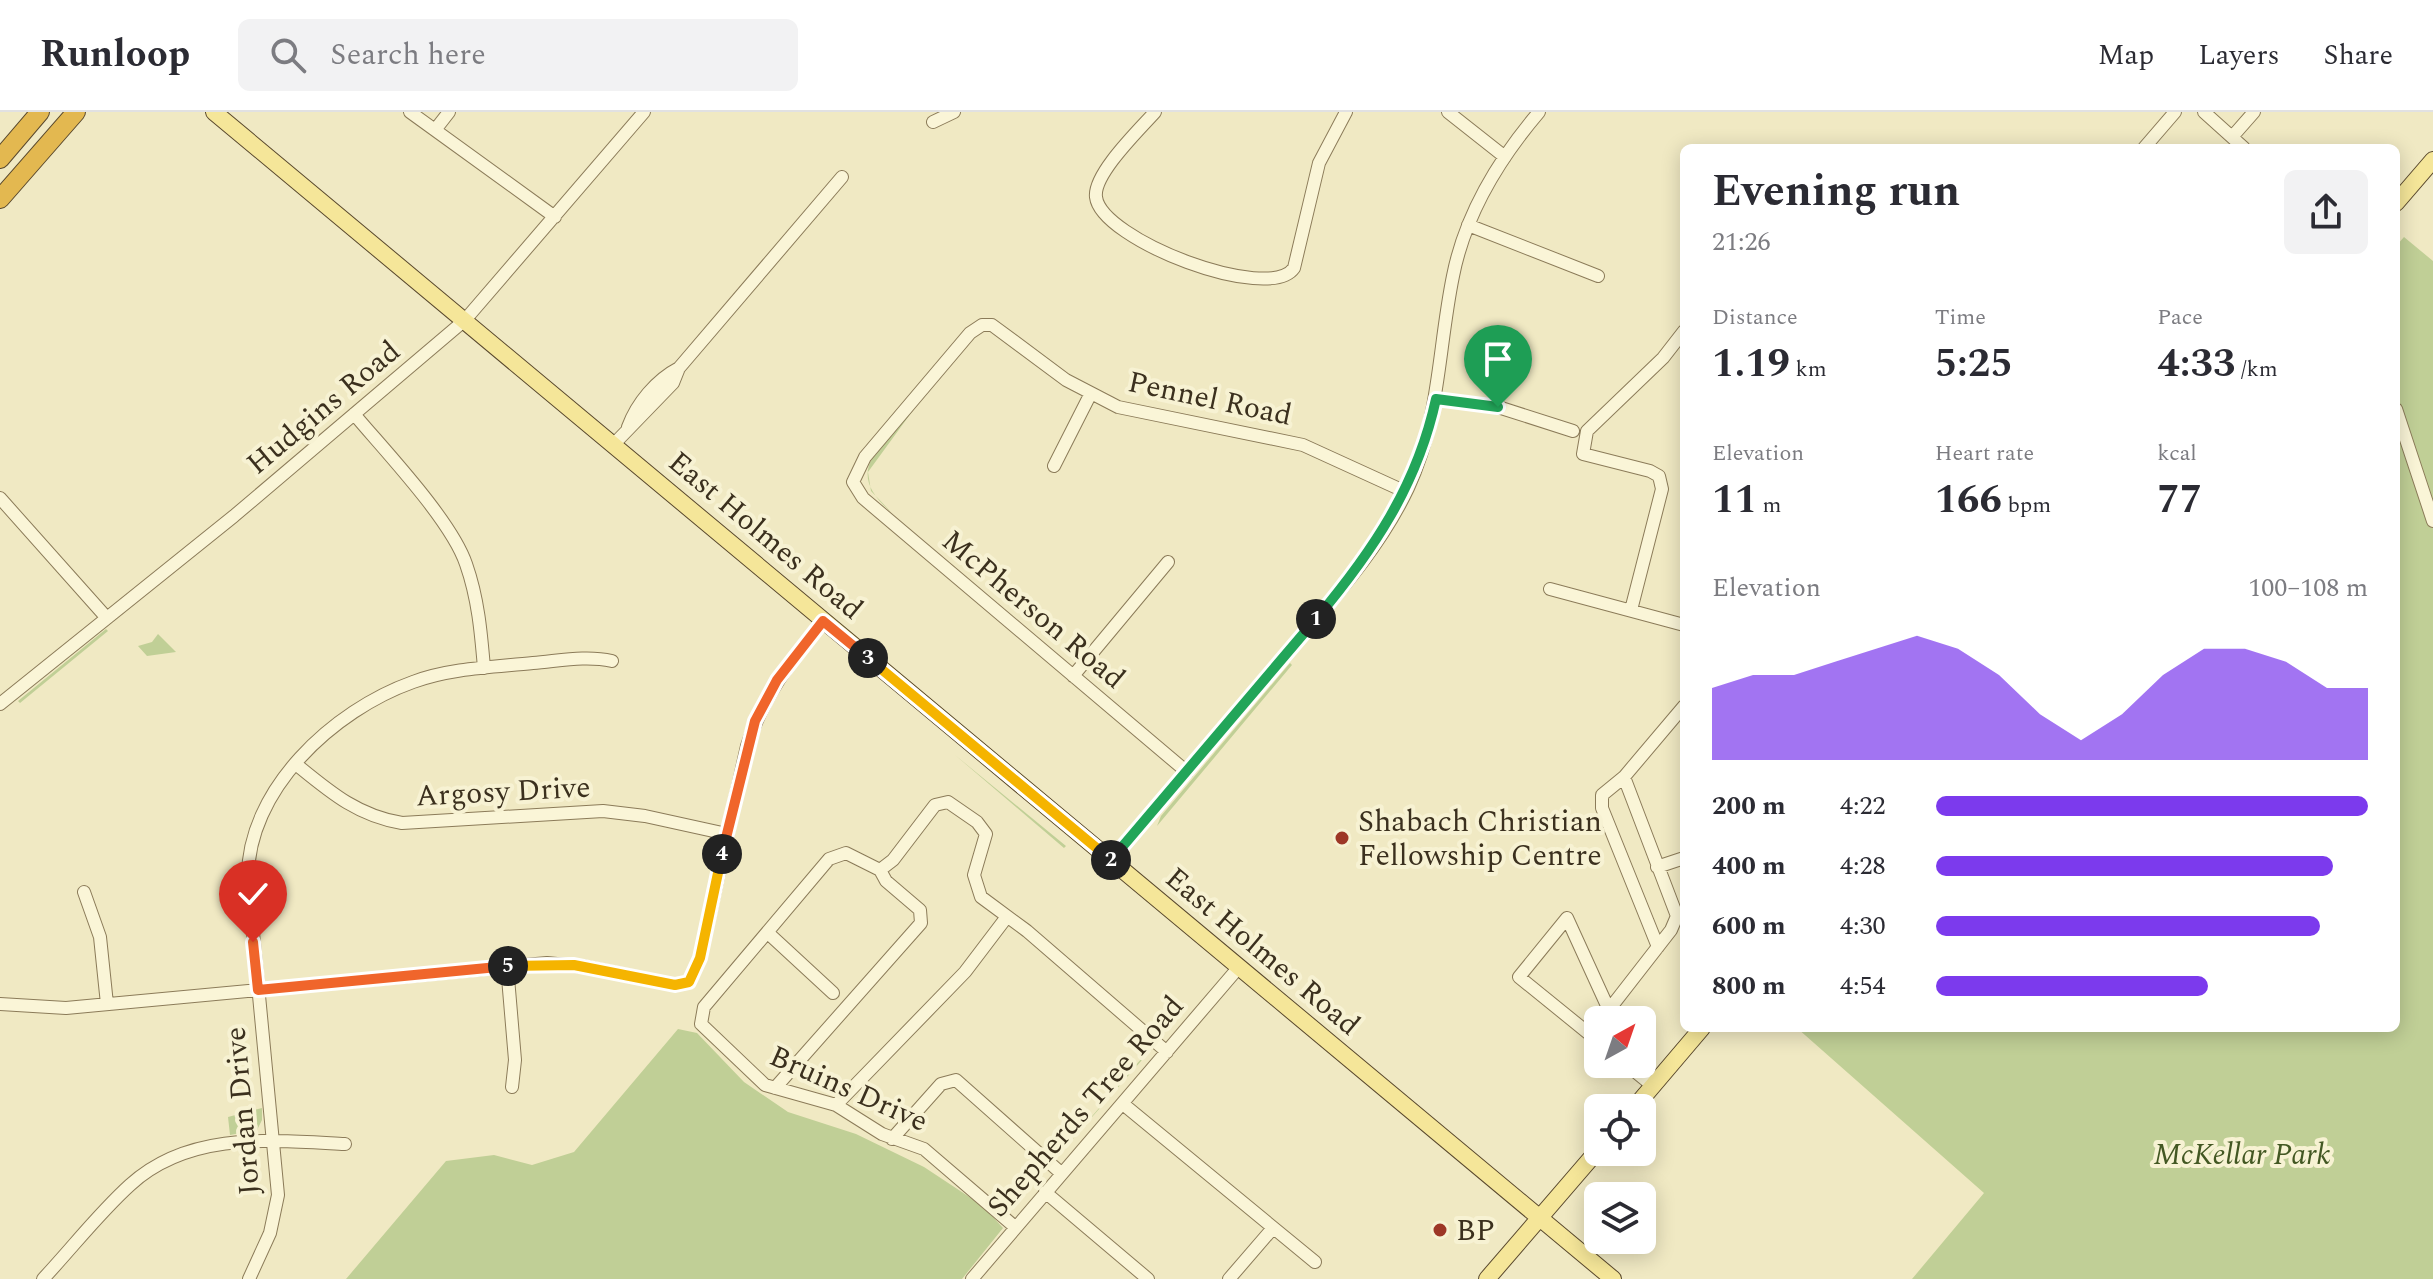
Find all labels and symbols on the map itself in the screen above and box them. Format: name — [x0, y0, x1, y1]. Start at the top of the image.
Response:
pin — [1464, 325, 1532, 407]
street label: Hudgins Road — [236, 329, 411, 486]
street label: Pennel Road — [1124, 359, 1296, 439]
street label: East Holmes Road — [658, 440, 873, 631]
street label: McPherson Road — [931, 519, 1135, 701]
pin: 1 — [1296, 599, 1336, 639]
pin: 3 — [848, 638, 888, 678]
street label: Argosy Drive — [414, 764, 592, 820]
place label: Shabach Christian Fellowship Centre — [1358, 799, 1602, 879]
marker: Shabach Christian Fellowship Centre — [1333, 829, 1351, 847]
pin: 4 — [702, 834, 742, 874]
pin: 2 — [1091, 840, 1131, 880]
street label: East Holmes Road — [1155, 856, 1370, 1047]
pin — [219, 860, 287, 942]
pin: 5 — [488, 946, 528, 986]
street label: Shepherds Tree Road — [976, 985, 1195, 1228]
north arrow — [1584, 1006, 1656, 1078]
street label: Jordan Drive — [213, 1025, 273, 1197]
street label: Bruins Drive — [762, 1033, 935, 1144]
park label: McKellar Park — [2153, 1132, 2331, 1178]
place label: BP — [1456, 1208, 1495, 1254]
marker: BP — [1431, 1221, 1449, 1239]

